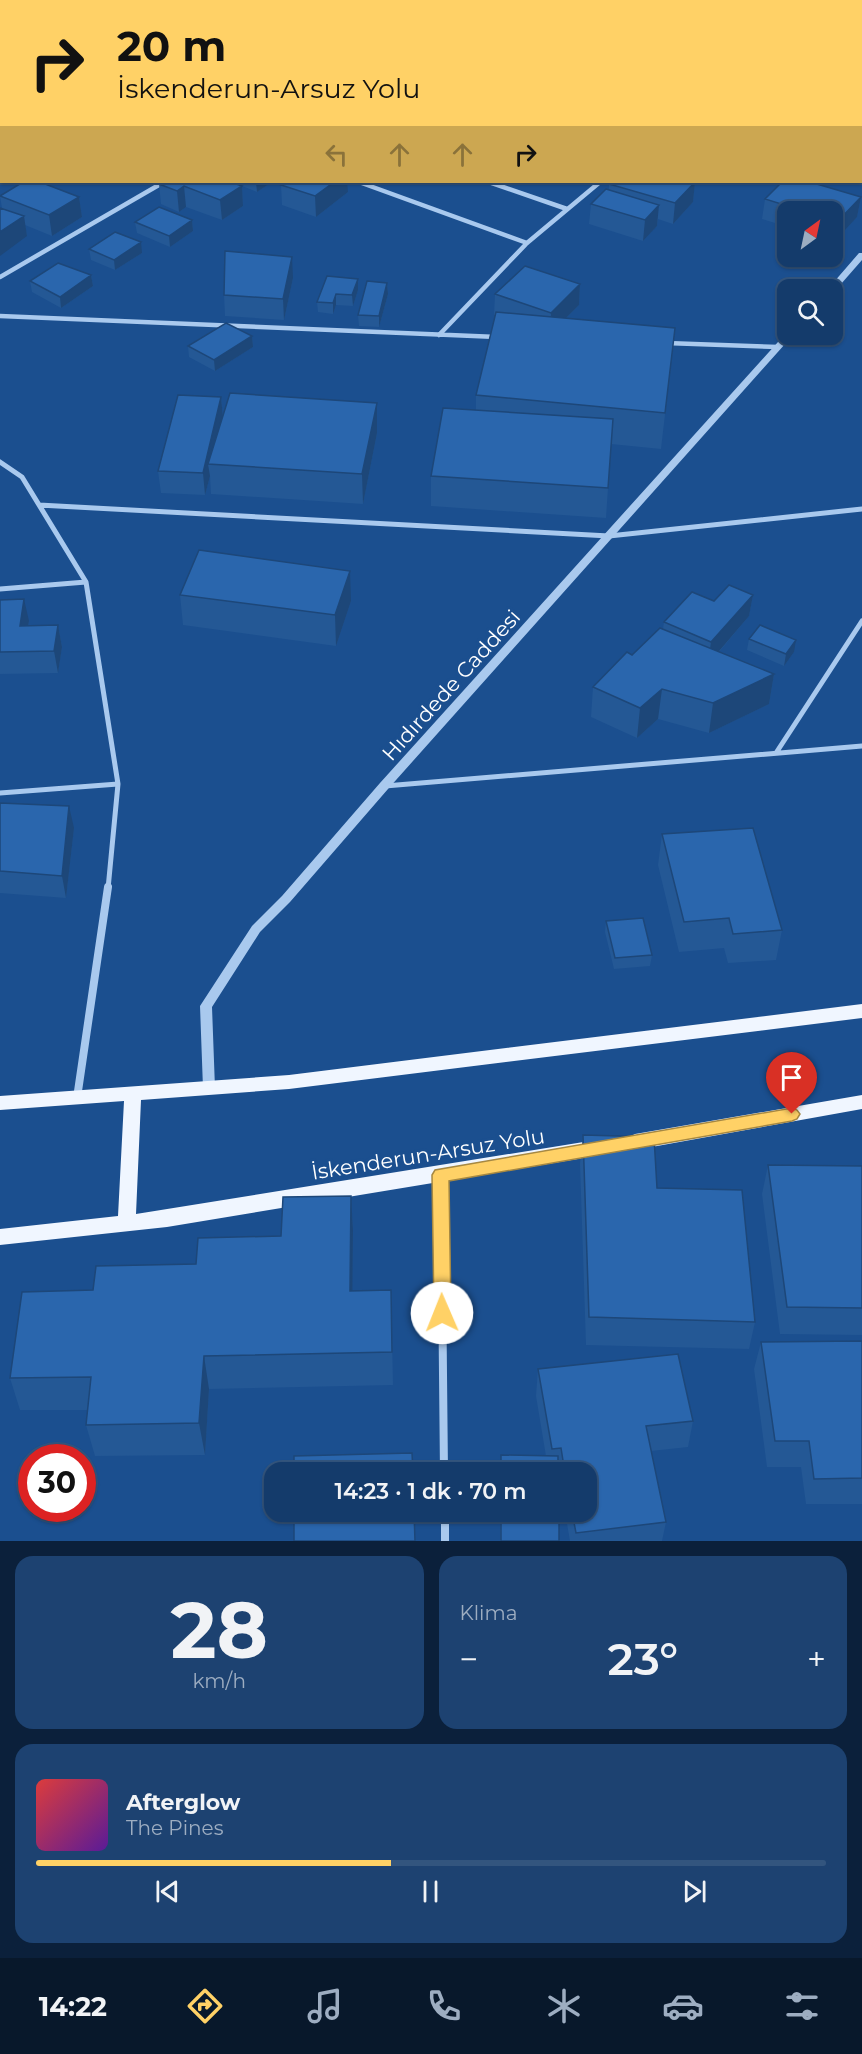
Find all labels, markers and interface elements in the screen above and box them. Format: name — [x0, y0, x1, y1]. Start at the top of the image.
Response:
text: 20 m — [117, 20, 226, 72]
icon: right — [18, 24, 96, 102]
text: İskenderun-Arsuz Yolu — [117, 72, 420, 105]
icon: left — [320, 138, 353, 171]
icon: ahead — [383, 138, 416, 171]
icon: ahead — [446, 138, 479, 171]
icon: right — [509, 138, 542, 171]
north arrow — [777, 201, 843, 267]
map controls — [777, 201, 843, 345]
button: search — [777, 279, 843, 345]
street label: Hıdırdede Caddesi — [377, 604, 525, 766]
pin — [766, 1052, 817, 1114]
icon: arrive — [775, 1061, 808, 1094]
street label: İskenderun-Arsuz Yolu — [310, 1123, 546, 1185]
position arrow — [410, 1281, 474, 1345]
speed limit sign: 30 — [18, 1444, 96, 1522]
text: 14:23 · 1 dk · 70 m — [335, 1478, 526, 1505]
text: 28 — [170, 1582, 268, 1678]
text: Klima — [460, 1601, 518, 1625]
text: 23° — [607, 1631, 678, 1686]
text: − — [460, 1639, 478, 1679]
text: + — [807, 1639, 826, 1679]
text: km/h — [193, 1669, 246, 1693]
text: Afterglow — [126, 1789, 240, 1816]
text: The Pines — [126, 1816, 223, 1840]
icon: previous — [151, 1875, 184, 1908]
icon: pause — [414, 1875, 447, 1908]
icon: next — [678, 1875, 711, 1908]
icon: directions — [184, 1985, 226, 2027]
icon: music — [304, 1985, 346, 2027]
icon: phone — [423, 1985, 465, 2027]
icon: climate — [543, 1985, 585, 2027]
icon: car — [662, 1985, 704, 2027]
icon: filters — [781, 1985, 823, 2027]
text: 14:22 — [39, 1990, 107, 2023]

